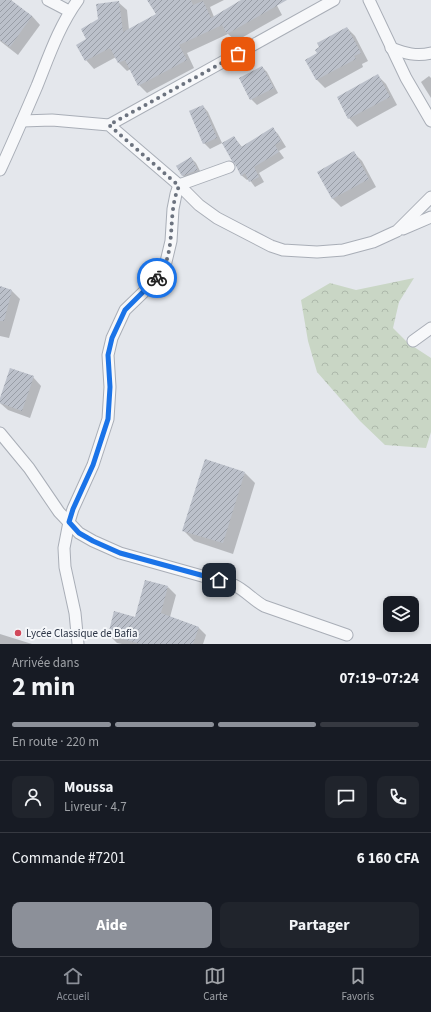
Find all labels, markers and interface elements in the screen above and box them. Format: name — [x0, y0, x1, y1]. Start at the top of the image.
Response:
pin — [221, 37, 255, 71]
icon: bag — [227, 43, 249, 65]
courier — [137, 258, 177, 298]
icon: bike — [146, 267, 168, 289]
pin — [202, 563, 236, 597]
icon: home — [208, 569, 230, 591]
map controls — [383, 596, 419, 632]
button: layers — [383, 596, 419, 632]
place label: Lycée Classique de Bafia — [26, 626, 137, 641]
marker: Lycée Classique de Bafia — [13, 628, 23, 638]
text: Arrivée dans — [12, 654, 79, 672]
text: 2 min — [12, 668, 75, 705]
text: 07:19–07:24 — [339, 668, 419, 689]
text: En route · 220 m — [12, 733, 99, 751]
button: person — [12, 776, 54, 818]
button: chat — [325, 776, 367, 818]
button: phone — [377, 776, 419, 818]
text: Moussa — [64, 777, 113, 798]
text: Livreur · 4.7 — [64, 798, 127, 816]
text: Commande #7201 — [12, 848, 125, 869]
text: 6 160 CFA — [357, 848, 419, 869]
button: Aide — [12, 902, 212, 948]
button: Partager — [220, 902, 419, 948]
tab: Accueil — [57, 965, 90, 1004]
tab: Carte — [203, 965, 228, 1004]
tab: Favoris — [341, 965, 374, 1004]

